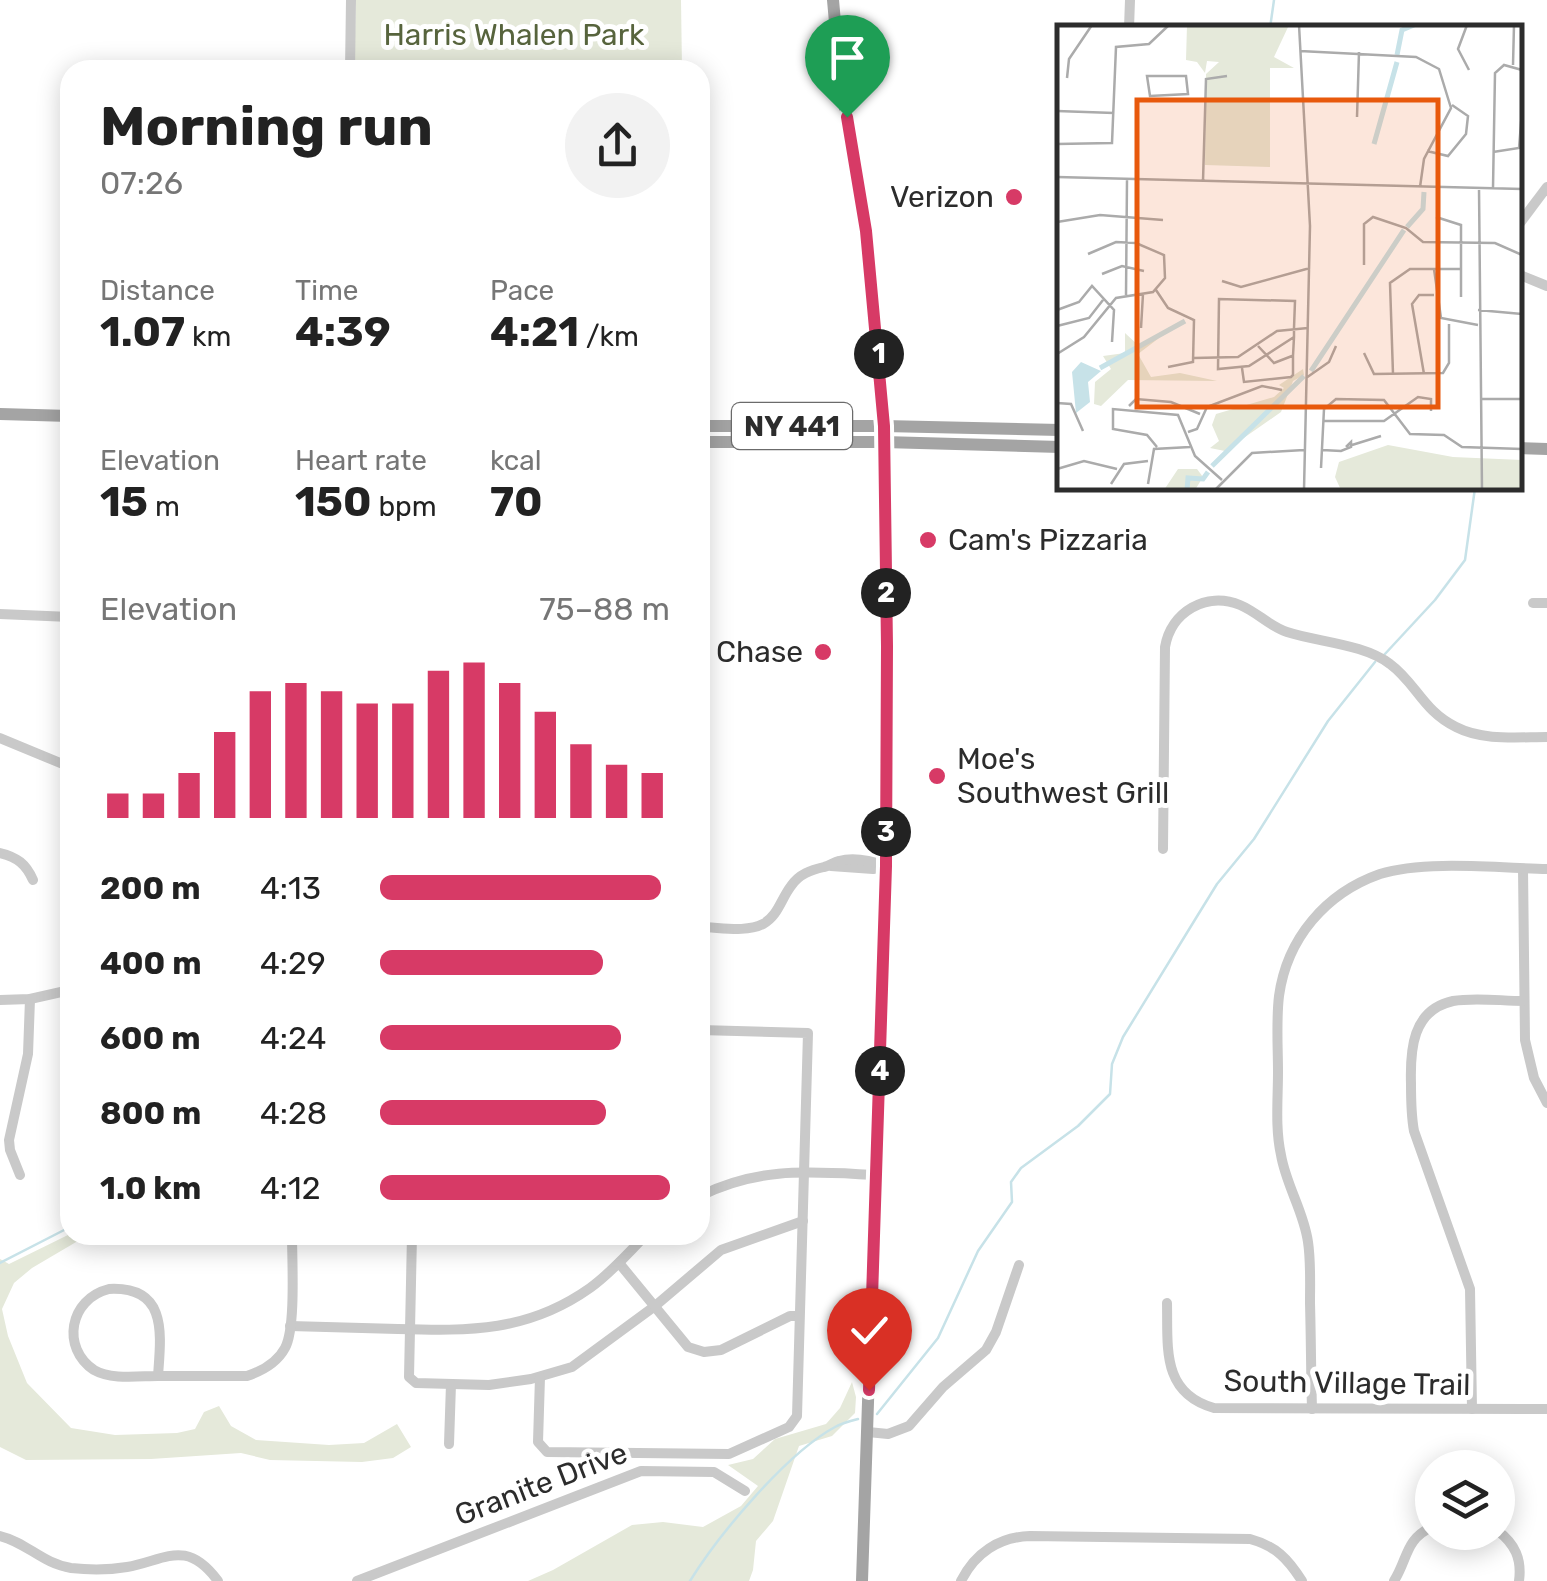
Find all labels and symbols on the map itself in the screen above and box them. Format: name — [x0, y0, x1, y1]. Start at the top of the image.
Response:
pin — [805, 15, 890, 118]
park label: Harris Whalen Park — [383, 17, 645, 53]
inset map — [1057, 25, 1522, 490]
place label: Verizon — [890, 179, 994, 215]
marker: Verizon — [1003, 186, 1025, 208]
pin: 1 — [854, 329, 904, 379]
road number: NY 441 — [732, 403, 852, 449]
place label: Cam's Pizzaria — [948, 522, 1148, 558]
marker: Cam's Pizzaria — [917, 529, 939, 551]
pin: 2 — [861, 568, 911, 618]
place label: Chase — [716, 634, 803, 670]
marker: Chase — [812, 641, 834, 663]
place label: Moe's Southwest Grill — [957, 741, 1169, 811]
marker: Moe's Southwest Grill — [926, 765, 948, 787]
pin: 3 — [861, 807, 911, 857]
pin: 4 — [855, 1046, 905, 1096]
pin — [827, 1288, 912, 1391]
street label: South Village Trail — [1223, 1363, 1471, 1403]
street label: Granite Drive — [450, 1435, 632, 1533]

